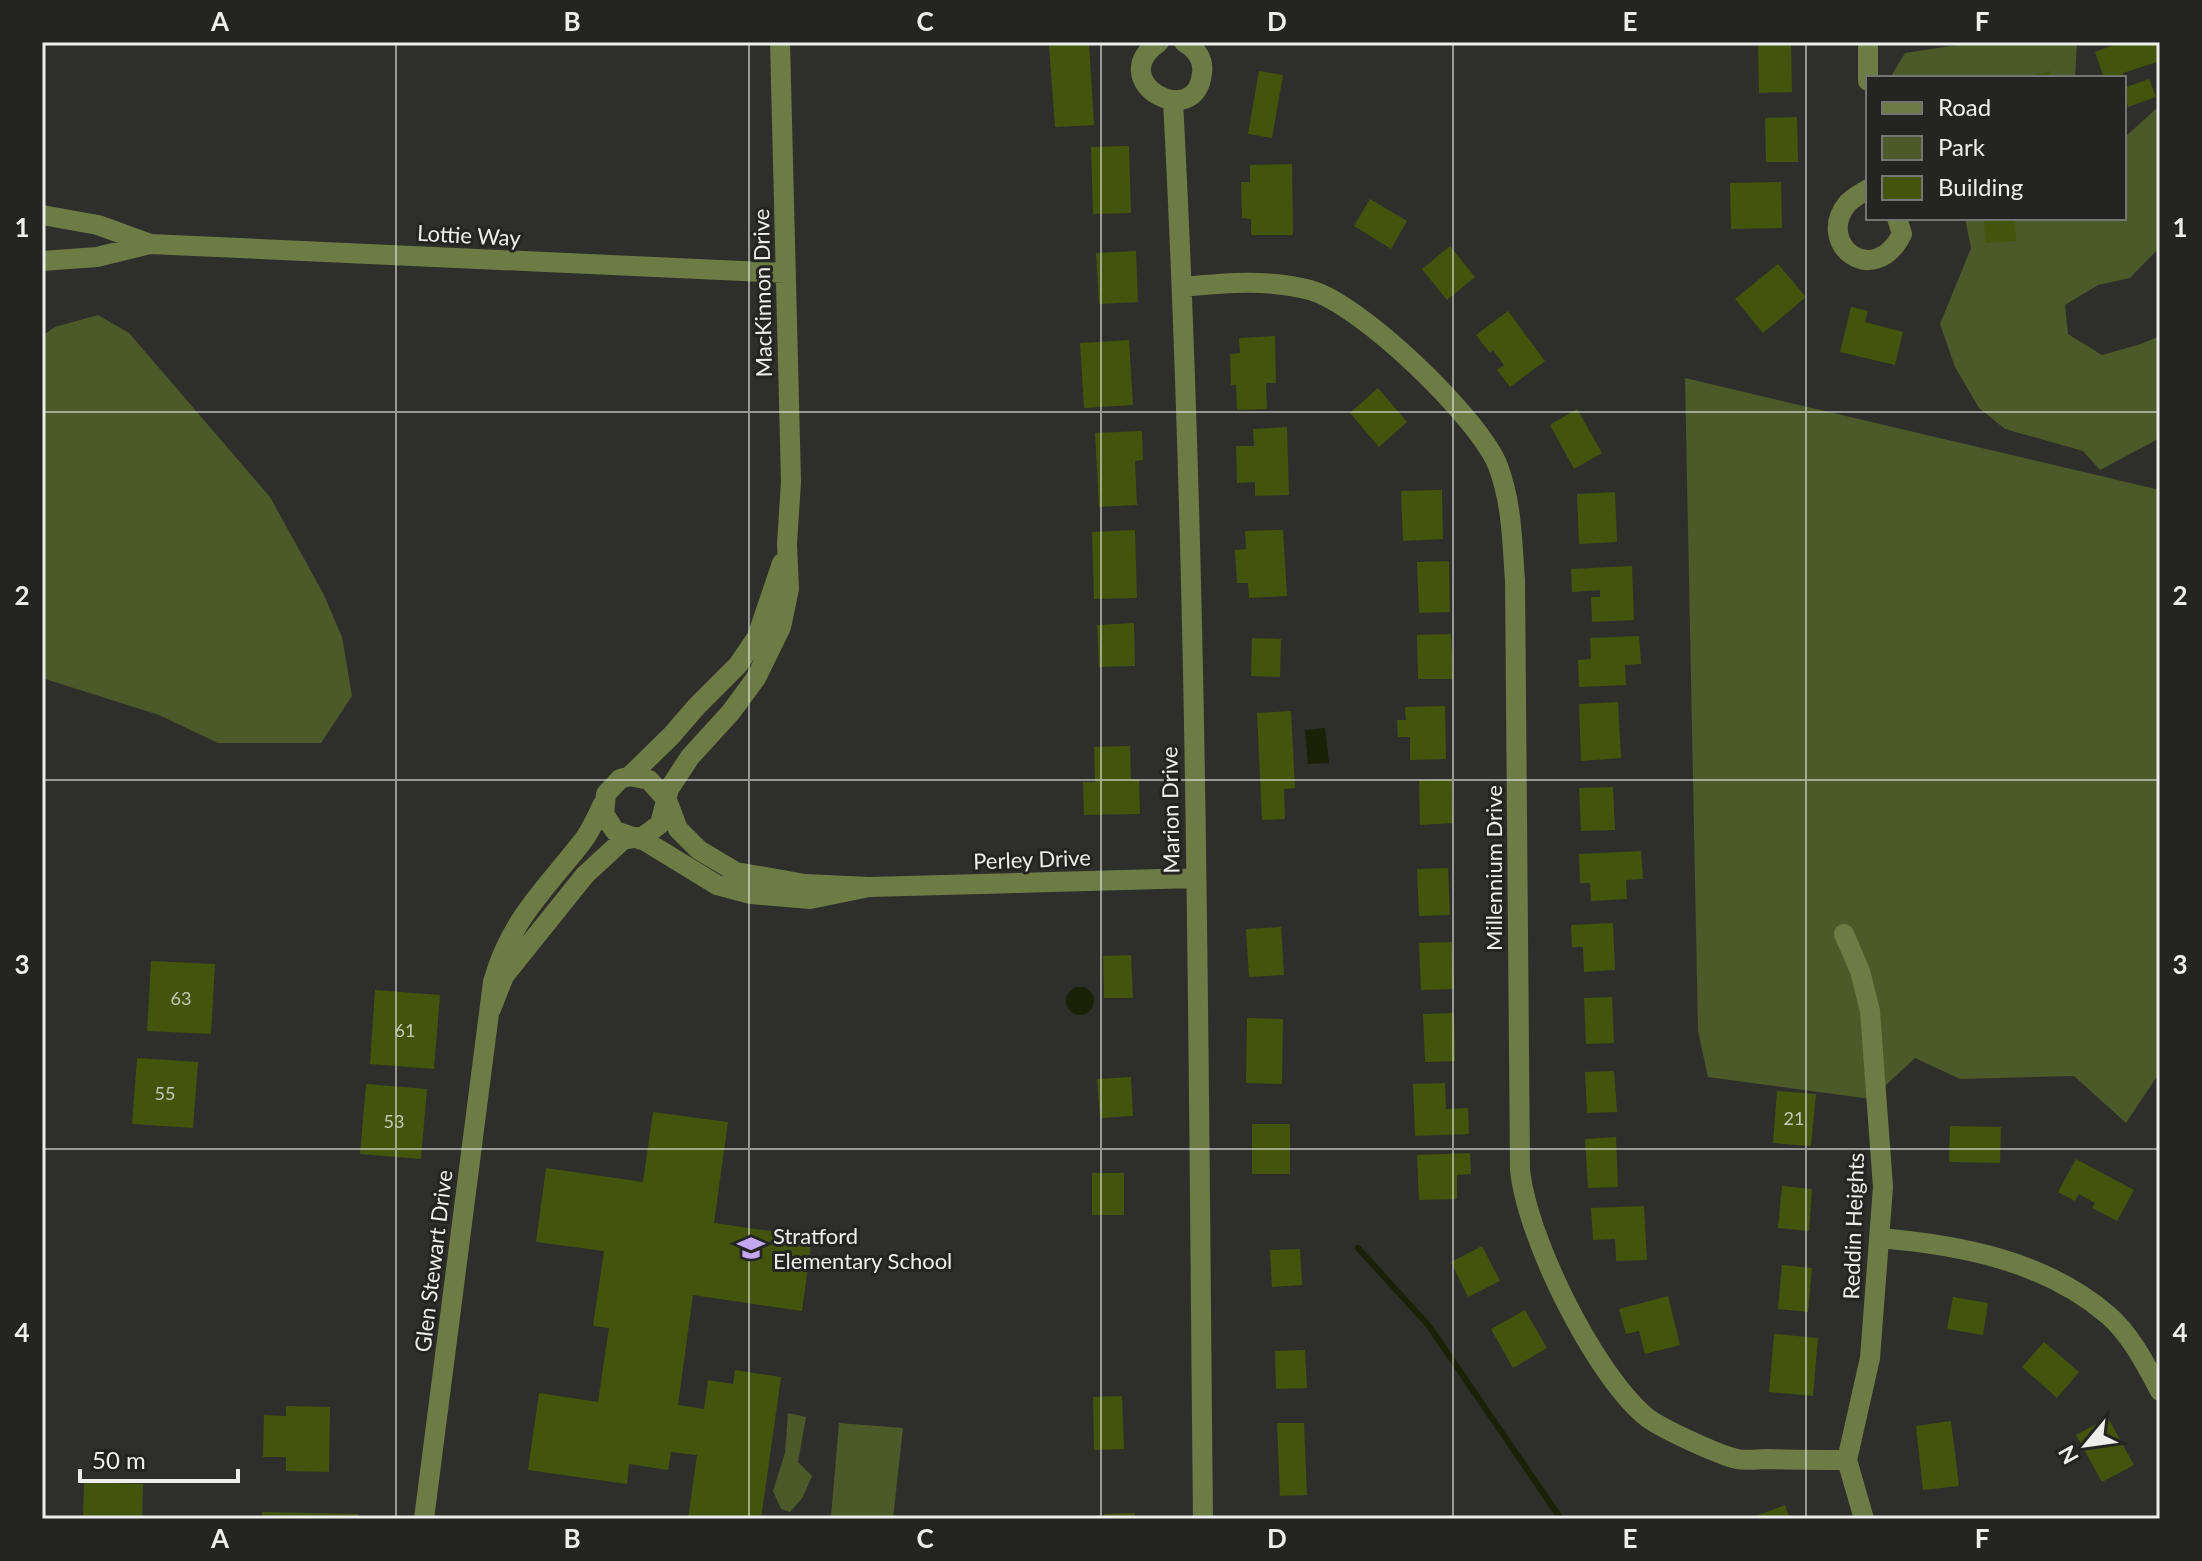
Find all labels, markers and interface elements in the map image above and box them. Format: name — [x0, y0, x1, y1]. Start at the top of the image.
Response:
text: A — [210, 5, 230, 37]
text: B — [563, 5, 581, 37]
text: C — [916, 5, 934, 37]
text: D — [1267, 5, 1287, 37]
text: E — [1623, 5, 1637, 37]
text: F — [1975, 5, 1989, 37]
legend — [1866, 76, 2126, 220]
text: Road — [1938, 92, 1991, 121]
text: Park — [1938, 132, 1986, 161]
text: Building — [1938, 172, 2023, 201]
street label: MacKinnon Drive — [747, 208, 777, 378]
text: 1 — [14, 211, 30, 243]
text: 1 — [2172, 211, 2188, 243]
street label: Lottie Way — [416, 219, 522, 251]
text: 2 — [14, 579, 30, 611]
text: 2 — [2172, 579, 2188, 611]
street label: Marion Drive — [1155, 746, 1185, 874]
street label: Millennium Drive — [1480, 785, 1507, 951]
street label: Perley Drive — [973, 843, 1091, 875]
text: 3 — [14, 948, 30, 980]
text: 3 — [2172, 948, 2188, 980]
house number: 63 — [171, 987, 191, 1009]
house number: 61 — [395, 1019, 415, 1041]
house number: 55 — [155, 1082, 175, 1104]
house number: 21 — [1784, 1107, 1804, 1129]
house number: 53 — [384, 1110, 404, 1132]
street label: Reddin Heights — [1837, 1152, 1869, 1300]
street label: Glen Stewart Drive — [408, 1168, 458, 1354]
place label: Stratford Elementary School — [773, 1222, 952, 1274]
school or university icon: Stratford Elementary School — [736, 1233, 766, 1263]
text: 4 — [14, 1316, 30, 1348]
text: 4 — [2172, 1316, 2188, 1348]
north arrow — [2046, 1405, 2126, 1485]
scale bar — [80, 1433, 238, 1483]
text: N — [2052, 1441, 2084, 1469]
text: 50 m — [92, 1445, 146, 1474]
text: A — [210, 1522, 230, 1554]
text: B — [563, 1522, 581, 1554]
text: C — [916, 1522, 934, 1554]
text: D — [1267, 1522, 1287, 1554]
text: E — [1623, 1522, 1637, 1554]
text: F — [1975, 1522, 1989, 1554]

